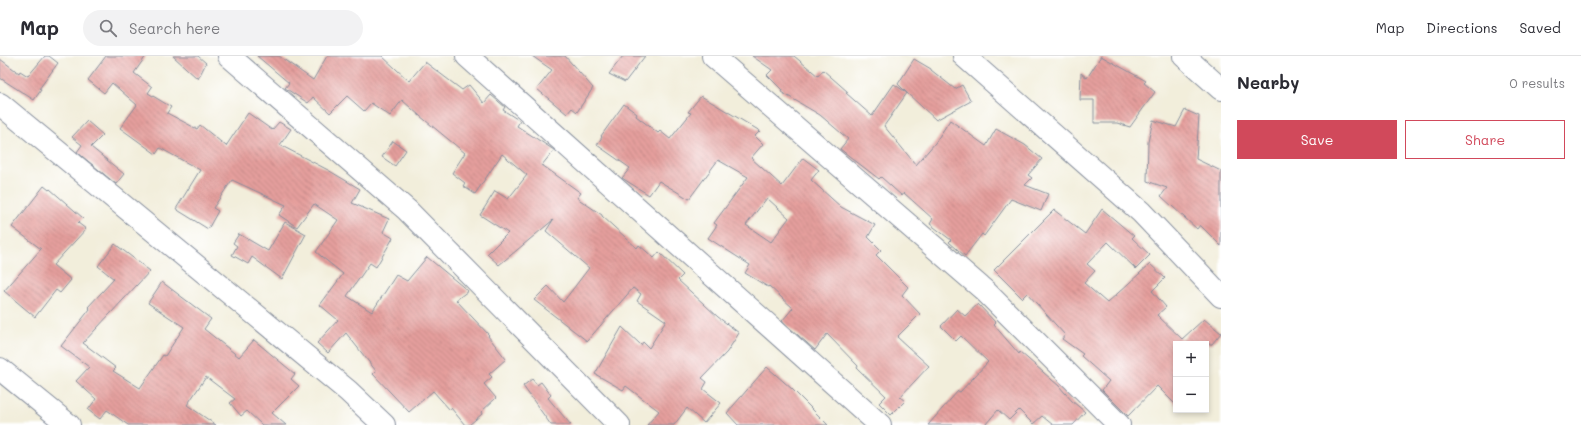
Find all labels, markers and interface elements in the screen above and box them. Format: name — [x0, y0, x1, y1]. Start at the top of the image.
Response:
search box — [83, 10, 363, 46]
text: Map — [20, 15, 59, 40]
icon: search — [97, 17, 119, 39]
text: Search here — [129, 18, 220, 38]
text: Map — [1376, 18, 1404, 37]
text: Directions — [1426, 18, 1497, 37]
text: Saved — [1519, 18, 1561, 37]
text: Nearby — [1237, 71, 1299, 93]
text: 0 results — [1510, 74, 1565, 91]
button: Save — [1237, 120, 1397, 159]
button: Share — [1405, 120, 1565, 159]
map controls — [1173, 341, 1209, 413]
button: + — [1173, 341, 1209, 377]
button: − — [1173, 377, 1209, 413]

